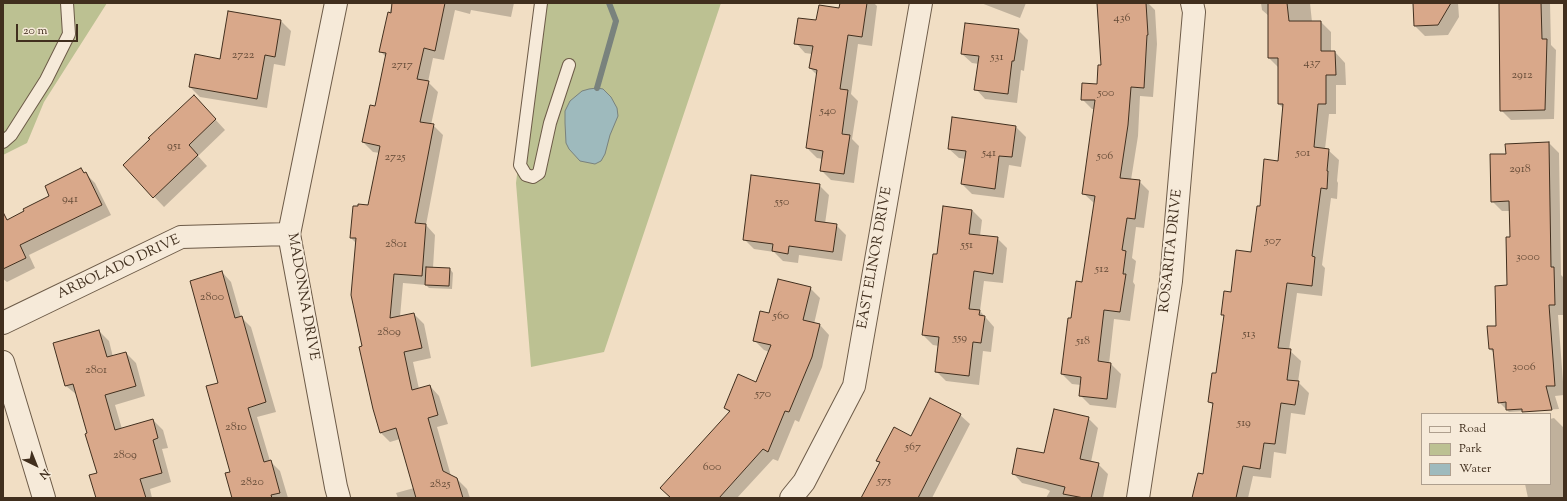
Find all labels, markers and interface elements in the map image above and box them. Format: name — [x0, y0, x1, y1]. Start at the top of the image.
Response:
house number: 436 — [1114, 12, 1130, 26]
scale bar — [18, 16, 80, 42]
text: 20 m — [23, 22, 47, 40]
house number: 2722 — [232, 49, 254, 63]
house number: 531 — [990, 51, 1004, 65]
house number: 437 — [1304, 57, 1320, 71]
house number: 2717 — [391, 59, 413, 73]
house number: 2912 — [1511, 69, 1533, 83]
house number: 500 — [1098, 87, 1114, 101]
house number: 540 — [820, 105, 836, 119]
house number: 951 — [167, 140, 181, 154]
house number: 541 — [982, 147, 996, 161]
house number: 501 — [1296, 147, 1310, 161]
house number: 506 — [1097, 150, 1113, 164]
house number: 2725 — [384, 151, 406, 165]
house number: 2918 — [1509, 163, 1531, 177]
street label: EAST ELINOR DRIVE — [855, 186, 897, 330]
street label: ROSARITA DRIVE — [1157, 188, 1187, 314]
house number: 941 — [62, 193, 78, 207]
house number: 550 — [775, 196, 789, 210]
street label: ARBOLADO DRIVE — [55, 232, 183, 304]
street label: MADONNA DRIVE — [283, 232, 321, 362]
house number: 507 — [1265, 235, 1281, 249]
house number: 2801 — [385, 238, 407, 252]
house number: 551 — [961, 239, 973, 253]
house number: 3000 — [1516, 251, 1540, 265]
house number: 512 — [1095, 263, 1109, 277]
house number: 2800 — [200, 291, 224, 305]
house number: 560 — [773, 310, 789, 324]
house number: 2809 — [377, 326, 401, 340]
house number: 513 — [1242, 328, 1256, 342]
house number: 559 — [953, 332, 967, 346]
house number: 518 — [1076, 335, 1090, 349]
house number: 3006 — [1512, 361, 1536, 375]
house number: 2801 — [85, 364, 107, 378]
house number: 570 — [755, 388, 771, 402]
legend — [1421, 413, 1551, 485]
house number: 519 — [1237, 417, 1251, 431]
text: Road — [1459, 420, 1486, 438]
house number: 2810 — [225, 421, 247, 435]
text: Park — [1459, 440, 1482, 458]
house number: 567 — [905, 441, 921, 455]
north arrow — [16, 445, 56, 485]
house number: 2809 — [113, 449, 137, 463]
text: Water — [1459, 460, 1491, 478]
house number: 600 — [703, 461, 721, 475]
text: N — [36, 465, 53, 483]
house number: 575 — [877, 475, 891, 489]
house number: 2820 — [240, 476, 264, 490]
house number: 2825 — [429, 478, 451, 492]

